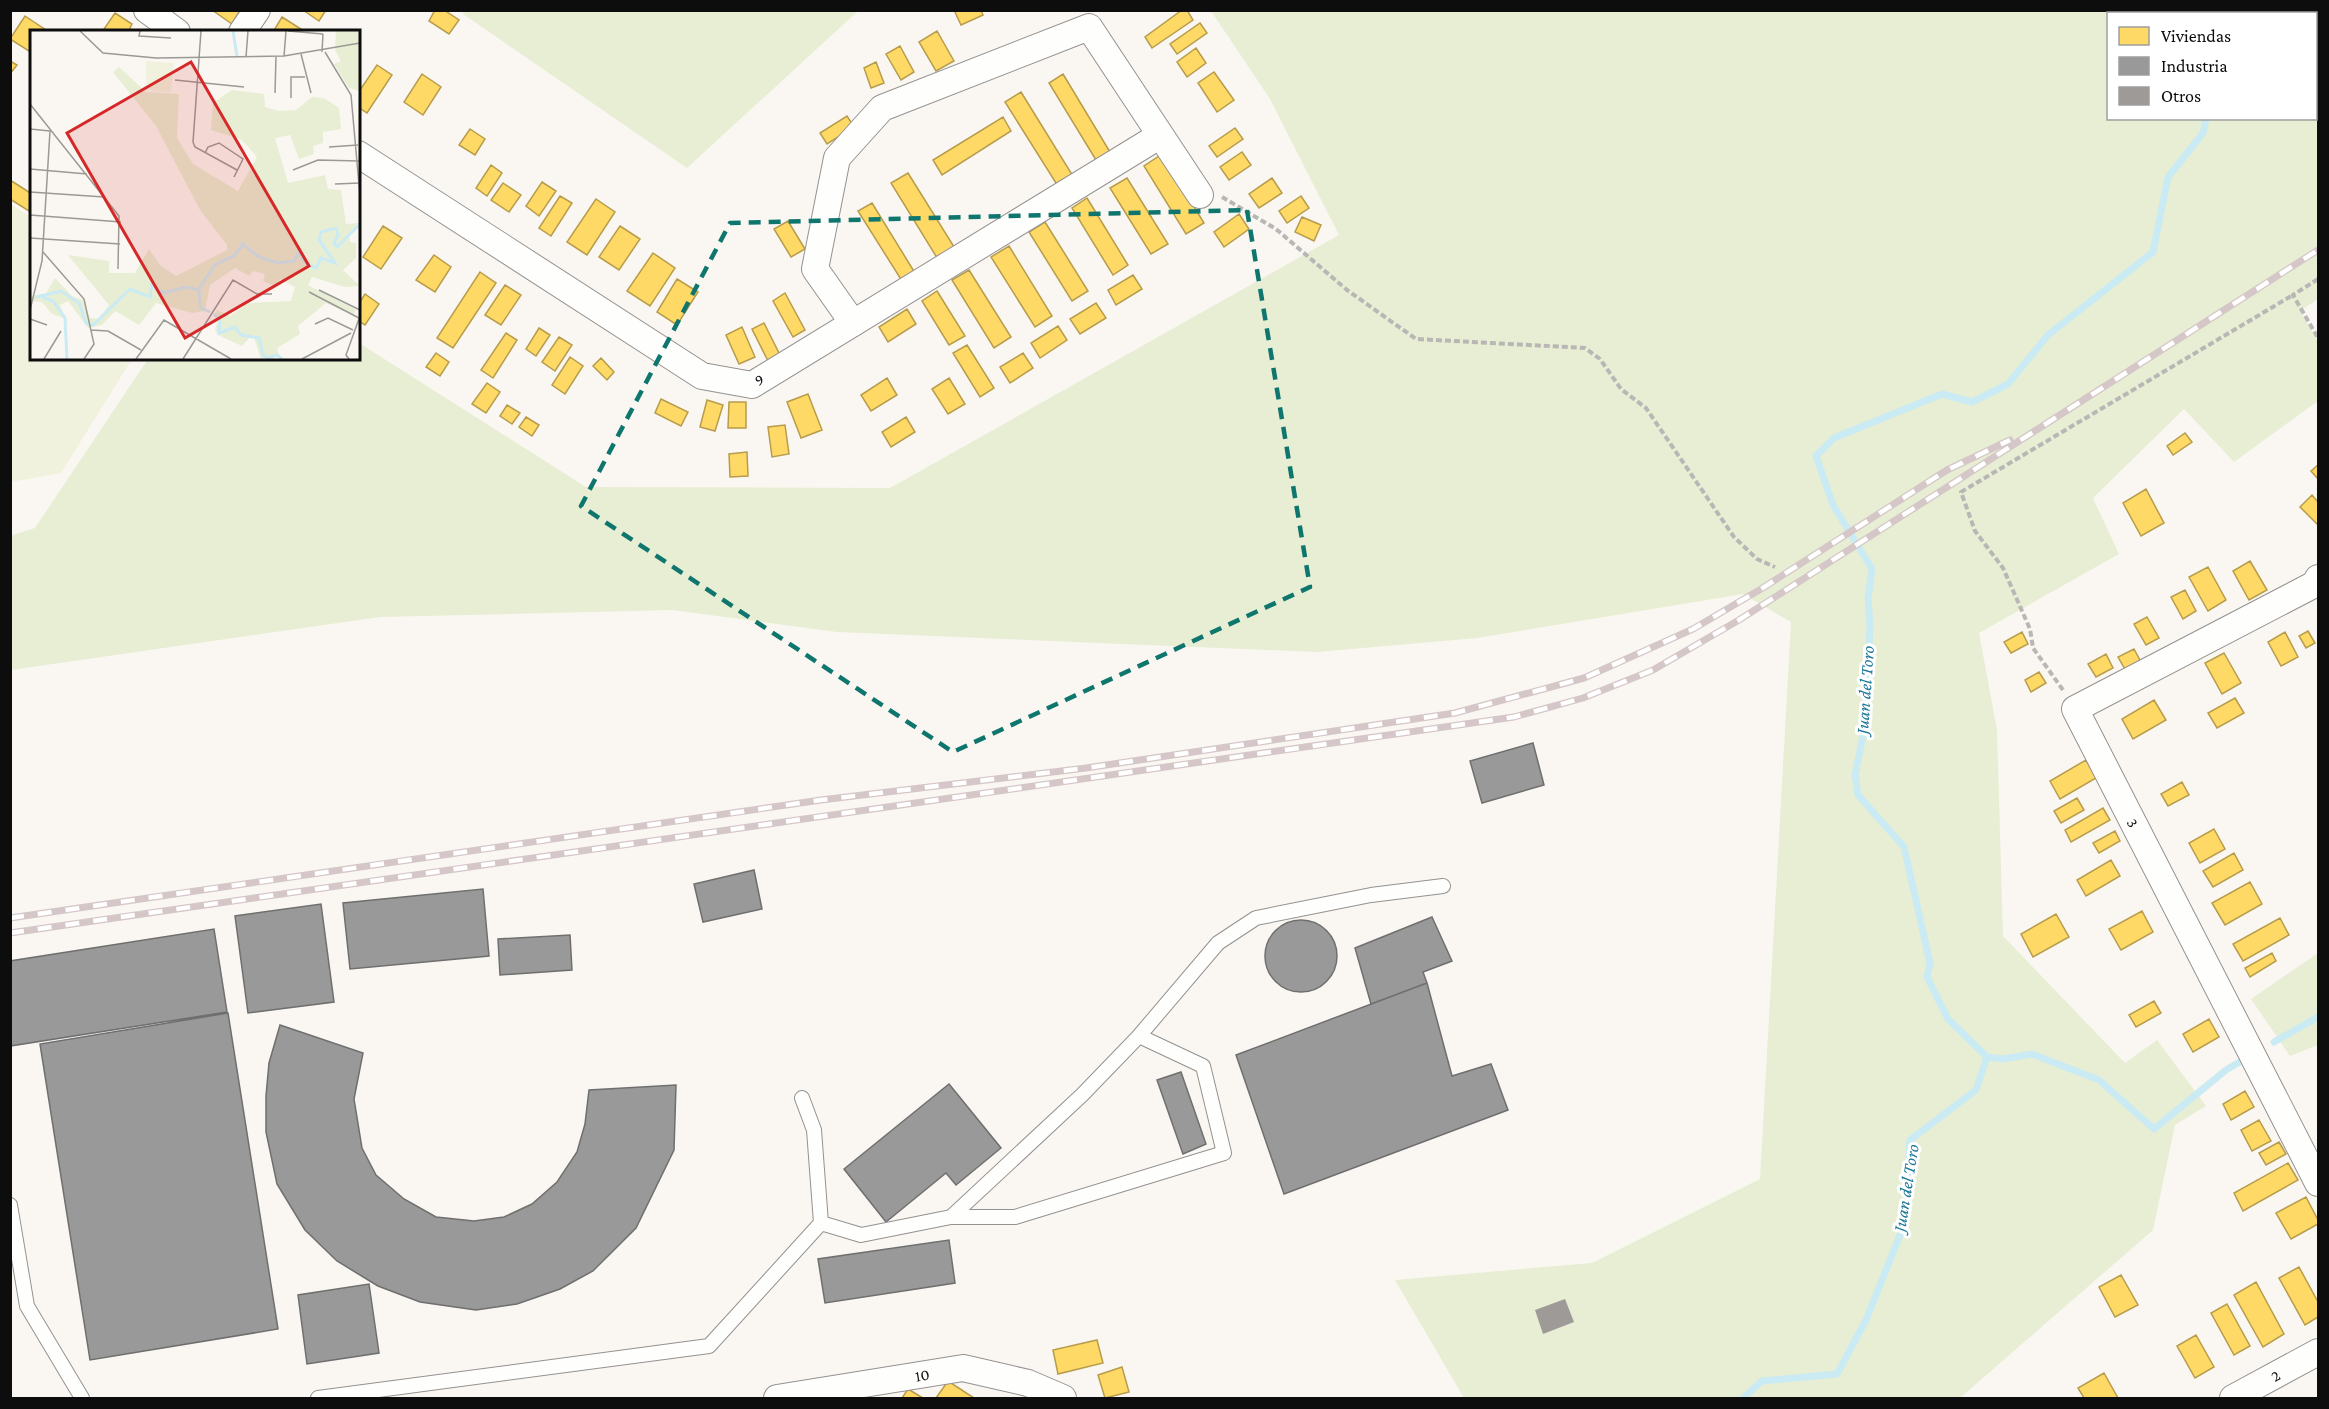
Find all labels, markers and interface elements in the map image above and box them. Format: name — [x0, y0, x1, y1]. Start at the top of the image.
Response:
legend — [2107, 12, 2317, 120]
text: Viviendas — [2161, 26, 2231, 46]
inset map — [30, 30, 360, 360]
text: Industria — [2161, 56, 2228, 76]
text: Otros — [2161, 86, 2201, 106]
street label: 9 — [752, 370, 767, 389]
water label: Juan del Toro — [1852, 645, 1878, 738]
street label: 3 — [2124, 816, 2142, 830]
water label: Juan del Toro — [1889, 1142, 1923, 1236]
street label: 10 — [914, 1366, 931, 1385]
street label: 2 — [2268, 1366, 2283, 1385]

